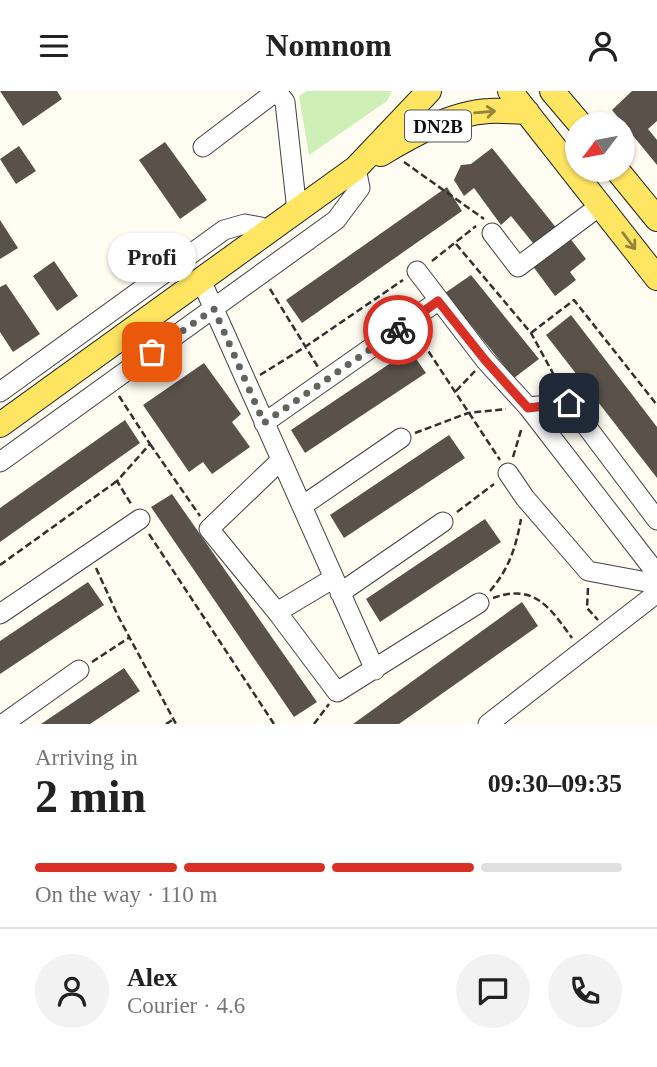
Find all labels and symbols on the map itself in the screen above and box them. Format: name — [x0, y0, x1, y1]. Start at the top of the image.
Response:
one-way arrow — [473, 105, 496, 118]
road number: DN2B — [405, 111, 471, 141]
north arrow — [565, 112, 635, 182]
one-way arrow — [621, 231, 636, 249]
callout: Profi — [108, 233, 196, 282]
courier — [363, 295, 433, 365]
pin — [122, 322, 182, 382]
pin — [539, 373, 599, 433]

